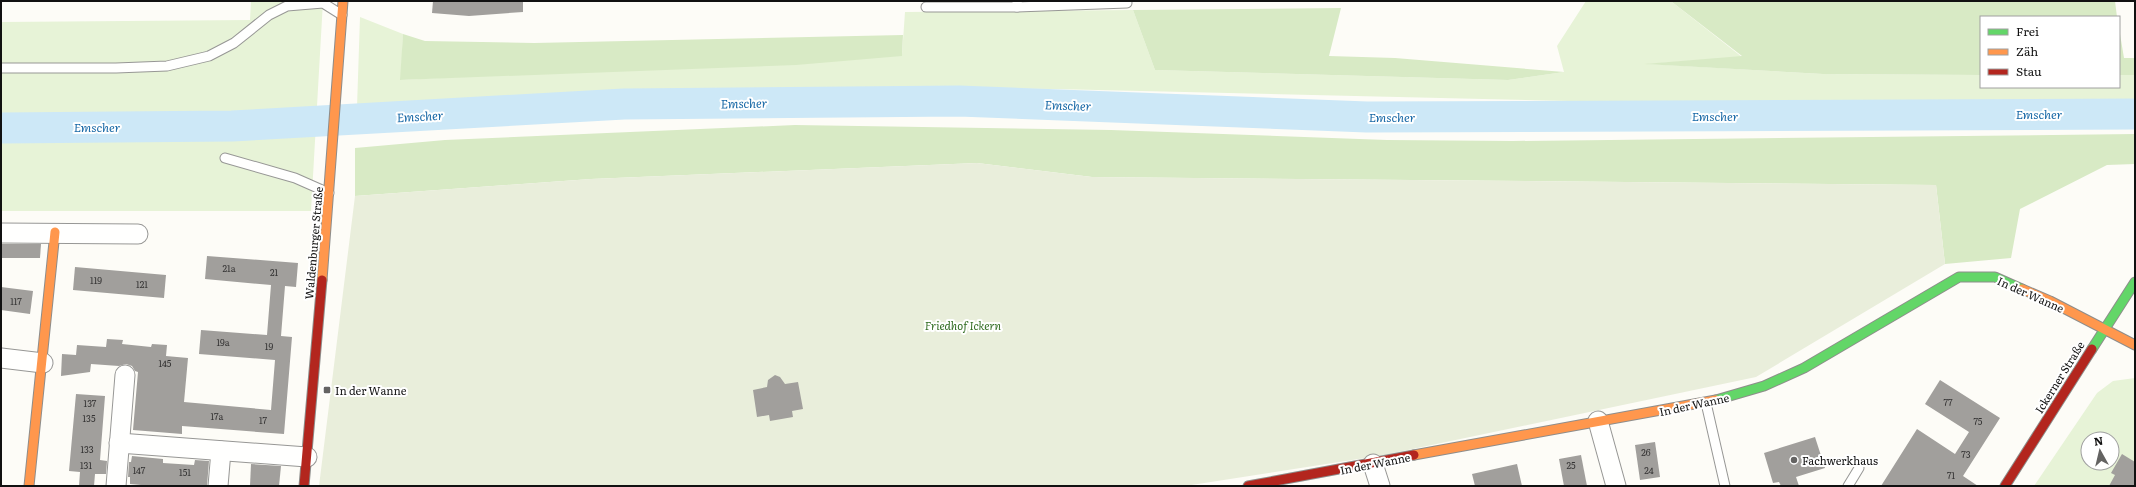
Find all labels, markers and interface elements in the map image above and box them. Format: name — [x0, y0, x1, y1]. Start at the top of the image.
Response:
legend — [1980, 16, 2120, 88]
text: Frei — [2016, 22, 2039, 40]
text: Zäh — [2016, 42, 2038, 60]
text: Stau — [2016, 62, 2042, 80]
water label: Emscher — [721, 94, 768, 112]
water label: Emscher — [1044, 95, 1092, 115]
water label: Emscher — [2016, 105, 2063, 123]
water label: Emscher — [396, 106, 444, 126]
water label: Emscher — [1692, 107, 1739, 125]
water label: Emscher — [1369, 108, 1416, 126]
water label: Emscher — [74, 118, 121, 136]
street label: Waldenburger Straße — [300, 186, 326, 300]
house number: 21a — [222, 261, 236, 275]
house number: 21 — [270, 265, 278, 279]
street label: In der Wanne — [1995, 272, 2067, 316]
house number: 119 — [90, 273, 102, 287]
house number: 121 — [136, 277, 148, 291]
house number: 117 — [10, 294, 22, 308]
park label: Friedhof Ickern — [925, 317, 1002, 333]
house number: 19a — [216, 335, 230, 349]
street label: Ickerner Straße — [2030, 338, 2088, 416]
house number: 19 — [265, 339, 273, 353]
house number: 145 — [159, 356, 172, 370]
place label: In der Wanne — [335, 382, 407, 398]
marker: In der Wanne — [322, 385, 332, 395]
street label: In der Wanne — [1657, 389, 1731, 419]
house number: 77 — [1943, 395, 1953, 409]
house number: 137 — [84, 396, 97, 410]
house number: 17a — [211, 409, 224, 423]
house number: 135 — [82, 411, 96, 425]
house number: 17 — [259, 413, 267, 427]
house number: 75 — [1974, 414, 1983, 428]
north arrow — [2080, 431, 2120, 471]
text: N — [2093, 432, 2104, 449]
house number: 133 — [80, 442, 94, 456]
house number: 26 — [1641, 445, 1651, 459]
house number: 73 — [1961, 447, 1971, 461]
street label: In der Wanne — [1338, 448, 1412, 478]
place label: Fachwerkhaus — [1802, 452, 1878, 468]
marker: Fachwerkhaus — [1789, 455, 1799, 465]
house number: 131 — [80, 458, 92, 472]
house number: 25 — [1566, 458, 1576, 472]
house number: 147 — [133, 463, 146, 477]
house number: 24 — [1644, 463, 1654, 477]
house number: 151 — [179, 465, 191, 479]
house number: 71 — [1947, 468, 1955, 482]

